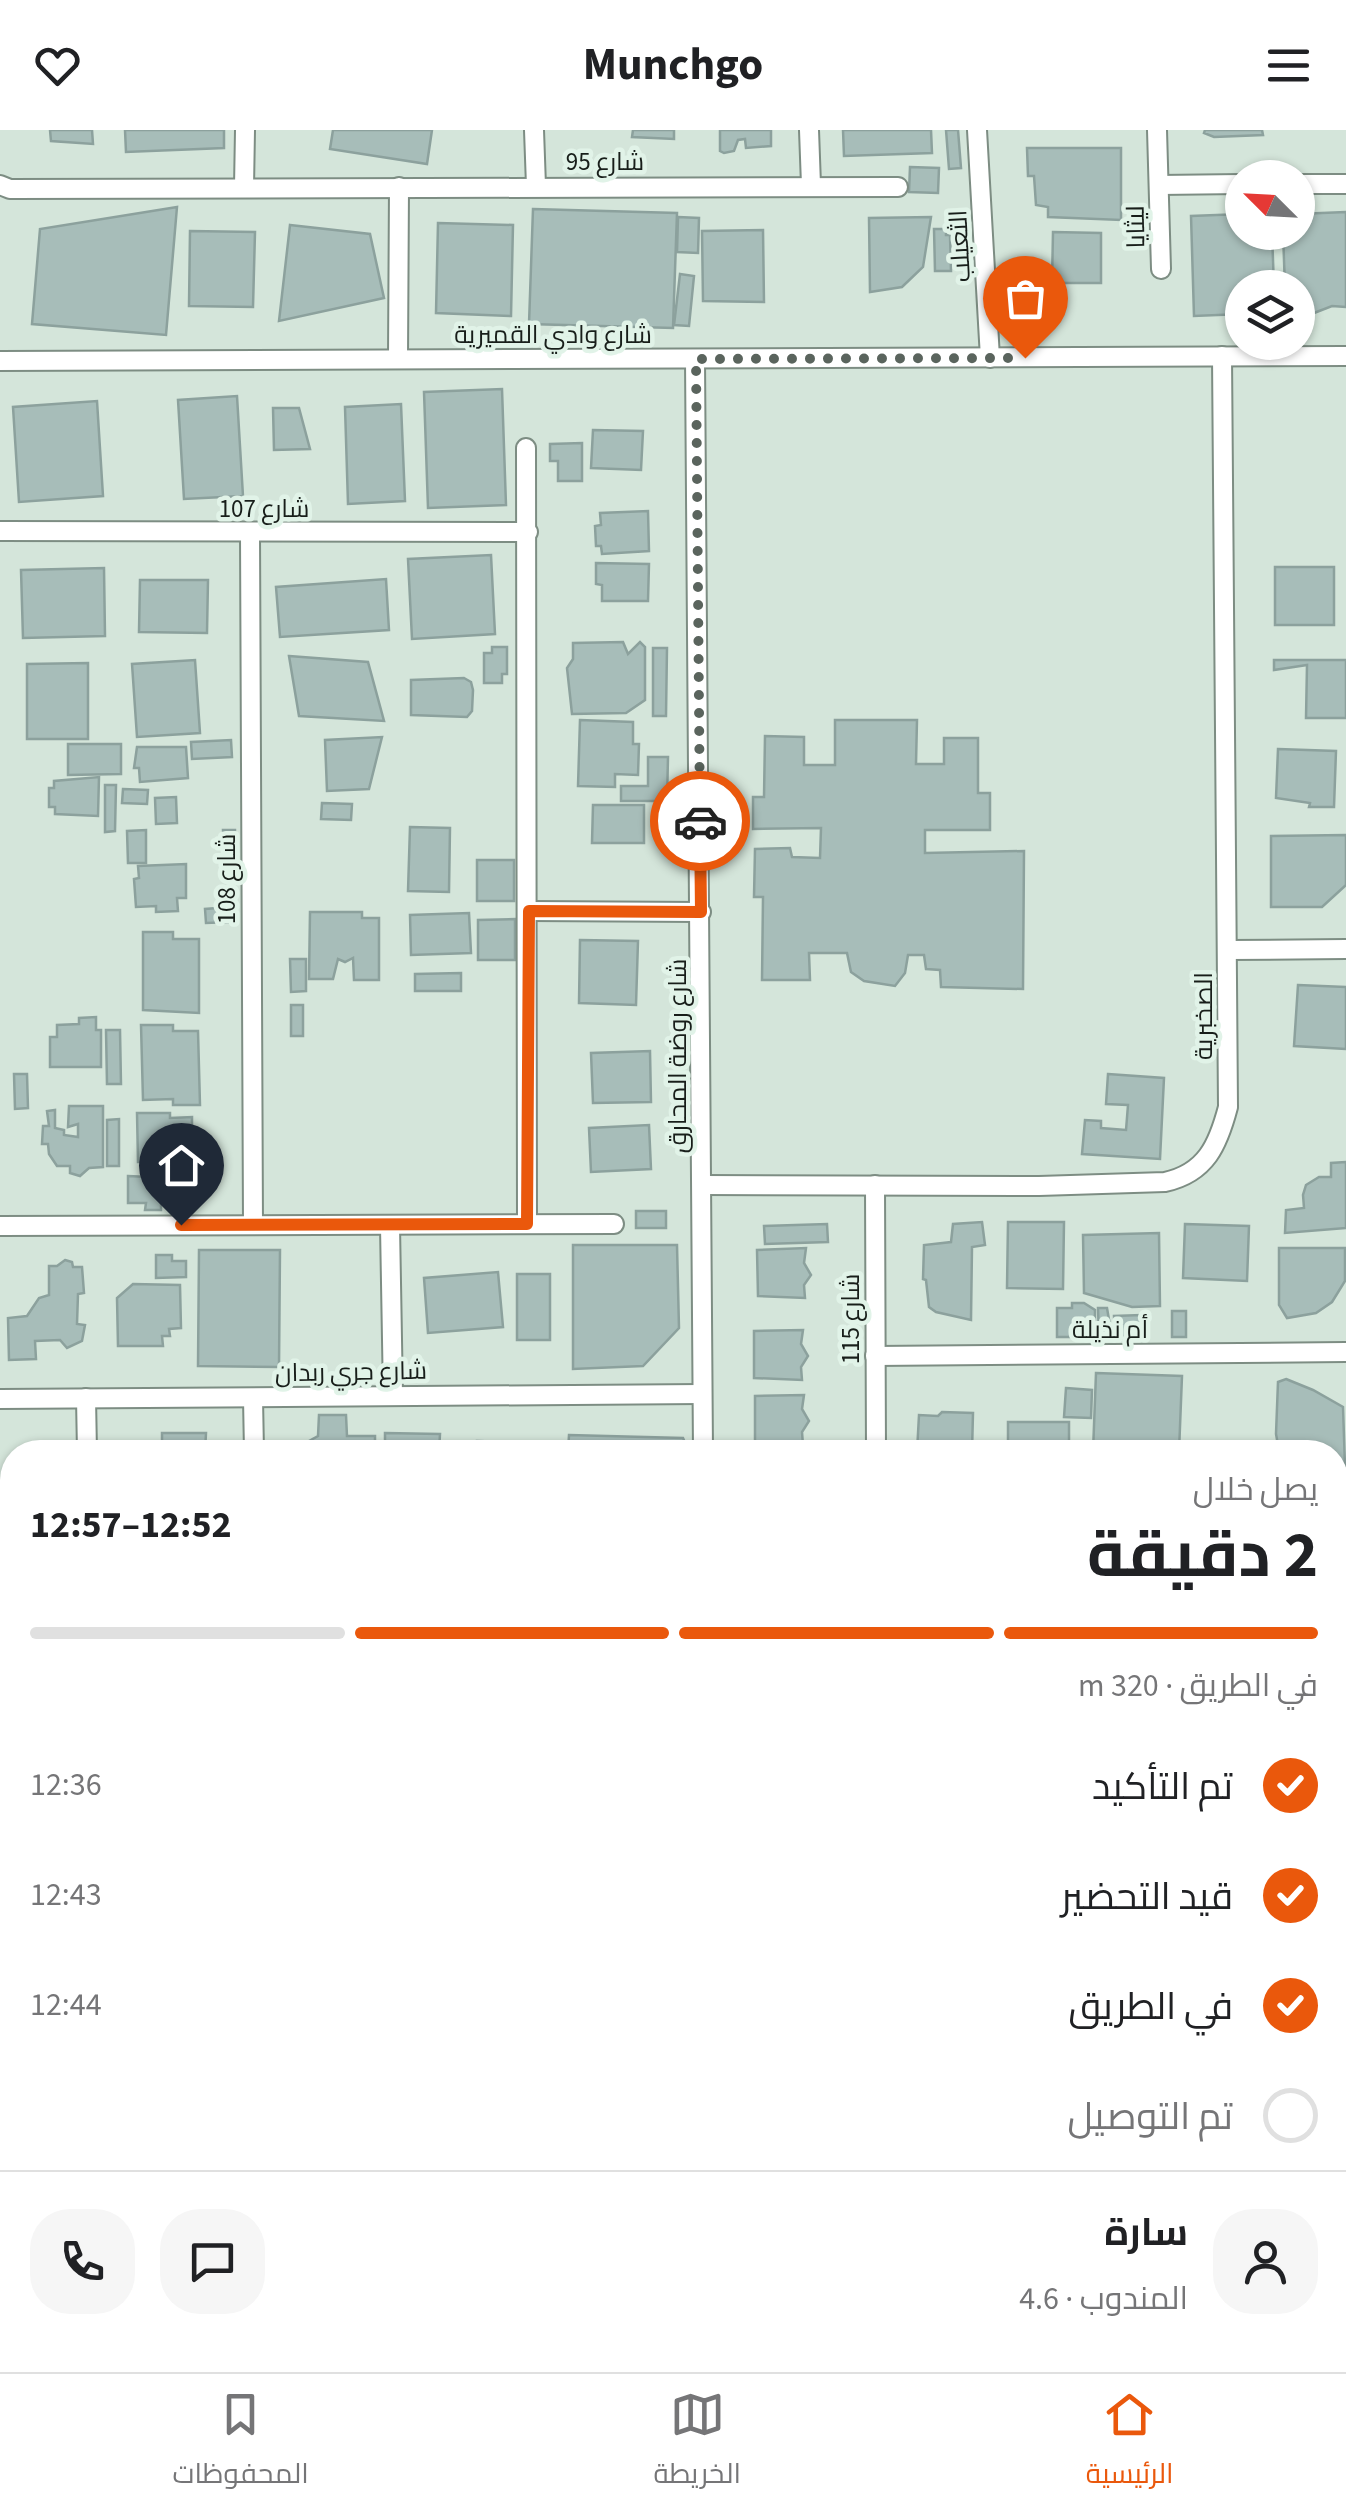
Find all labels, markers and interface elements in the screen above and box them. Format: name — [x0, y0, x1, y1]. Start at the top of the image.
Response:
text: Munchgo — [583, 33, 763, 97]
icon: heart — [30, 38, 85, 93]
icon: menu — [1261, 38, 1316, 93]
street label: شارع 95 — [566, 144, 644, 180]
north arrow — [1225, 160, 1315, 250]
map controls — [1225, 160, 1315, 360]
street label: ليثايا — [1118, 205, 1154, 249]
street label: الثعيلب — [940, 209, 980, 283]
pin — [983, 256, 1068, 359]
button: layers — [1225, 270, 1315, 360]
icon: bag — [998, 271, 1053, 326]
street label: شارع وادي القميرية — [454, 317, 652, 354]
street label: شارع 107 — [219, 491, 309, 527]
courier — [650, 771, 750, 871]
icon: car — [673, 794, 728, 849]
street label: شارع 108 — [209, 834, 245, 924]
street label: شارع روضة المحارق — [660, 959, 696, 1153]
street label: الصخبرية — [1186, 972, 1222, 1060]
pin — [139, 1123, 224, 1226]
icon: home — [154, 1138, 209, 1193]
street label: شارع 115 — [833, 1274, 869, 1364]
street label: أم نذيلة — [1072, 1312, 1148, 1348]
street label: شارع جري ربدان — [275, 1353, 427, 1392]
text: يصل خلال — [1193, 1467, 1318, 1513]
text: 12:52–12:57 — [30, 1498, 232, 1552]
text: 2 دقيقة — [1087, 1509, 1318, 1602]
text: في الطريق · 320 m — [1078, 1663, 1318, 1709]
icon: check — [1263, 1758, 1318, 1813]
text: تم التأكيد — [1092, 1760, 1233, 1814]
text: 12:36 — [30, 1762, 102, 1808]
icon: check — [1263, 1868, 1318, 1923]
text: قيد التحضير — [1061, 1870, 1233, 1924]
text: 12:43 — [30, 1872, 102, 1918]
icon: check — [1263, 1978, 1318, 2033]
text: في الطريق — [1069, 1980, 1233, 2034]
text: 12:44 — [30, 1982, 102, 2028]
text: تم التوصيل — [1068, 2090, 1233, 2144]
text: سارة — [1105, 2206, 1188, 2260]
button: phone — [30, 2209, 135, 2314]
button: chat — [160, 2209, 265, 2314]
button: person — [1213, 2209, 1318, 2314]
text: المندوب · 4.6 — [1019, 2276, 1188, 2322]
tab: المحفوظات — [172, 2387, 309, 2499]
tab: الخريطة — [654, 2387, 741, 2499]
tab: الرئيسية — [1086, 2387, 1174, 2499]

